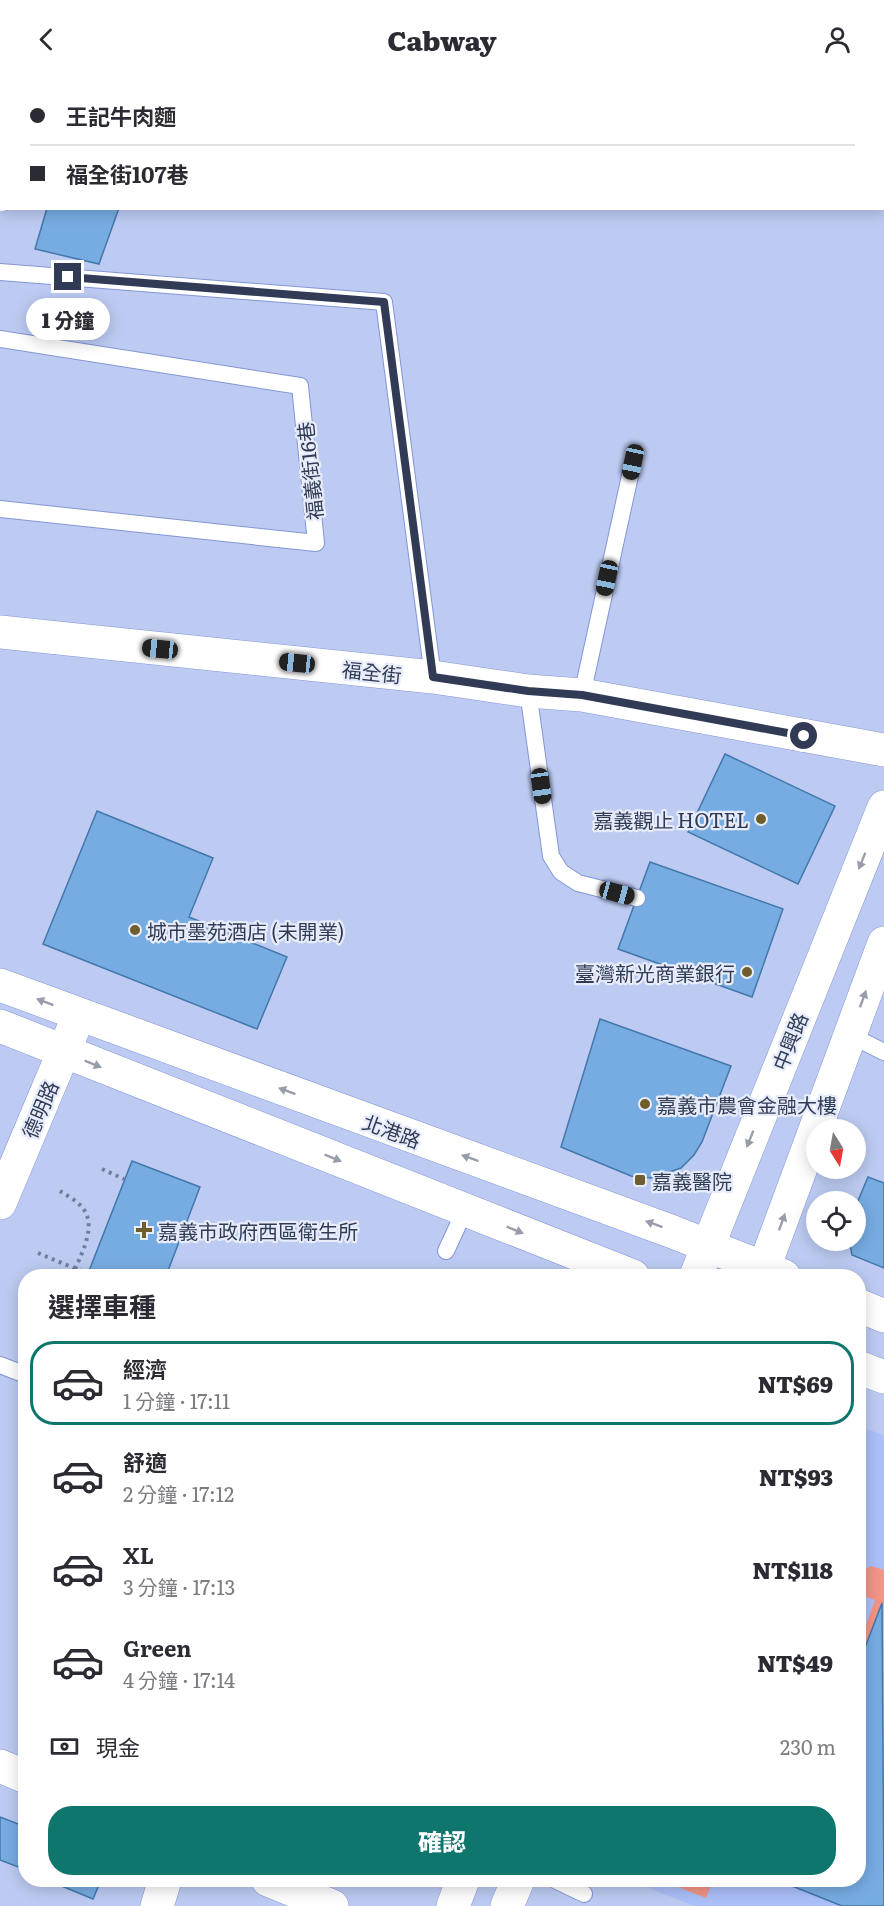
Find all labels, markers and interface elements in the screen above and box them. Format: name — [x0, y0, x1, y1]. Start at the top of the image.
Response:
text: Cabway — [387, 19, 497, 59]
icon: back — [30, 23, 63, 56]
icon: person — [821, 23, 854, 56]
text: 王記牛肉麵 — [66, 99, 176, 132]
text: 福全街107巷 — [66, 157, 188, 190]
route end — [54, 263, 81, 290]
callout: 1 分鐘 — [26, 298, 110, 340]
text: 1 分鐘 — [42, 304, 94, 334]
street label: 福義街16巷 — [289, 420, 329, 522]
car — [620, 443, 646, 481]
car — [594, 559, 620, 597]
car — [141, 638, 179, 660]
car — [278, 652, 316, 674]
street label: 福全街 — [341, 653, 403, 689]
route start — [790, 722, 817, 749]
car — [530, 767, 552, 805]
place label: 嘉義觀止 HOTEL — [593, 804, 749, 834]
marker: 嘉義觀止 HOTEL — [754, 812, 768, 826]
one-way arrow — [857, 852, 866, 870]
car — [597, 880, 637, 906]
place label: 城市墨苑酒店 (未開業) — [147, 915, 344, 945]
marker: 城市墨苑酒店 (未開業) — [128, 923, 142, 937]
place label: 臺灣新光商業銀行 — [575, 957, 735, 987]
marker: 臺灣新光商業銀行 — [740, 965, 754, 979]
one-way arrow — [859, 990, 869, 1008]
one-way arrow — [36, 997, 54, 1006]
street label: 中興路 — [764, 1008, 814, 1074]
one-way arrow — [85, 1059, 103, 1069]
street label: 德明路 — [13, 1076, 65, 1142]
one-way arrow — [278, 1086, 296, 1096]
place label: 嘉義市農會金融大樓 — [657, 1089, 837, 1119]
marker: 嘉義市農會金融大樓 — [638, 1097, 652, 1111]
street label: 北港路 — [359, 1106, 425, 1154]
north arrow — [806, 1119, 866, 1179]
map controls — [806, 1119, 866, 1251]
one-way arrow — [745, 1130, 754, 1148]
one-way arrow — [461, 1152, 479, 1162]
one-way arrow — [325, 1153, 343, 1163]
place label: 嘉義醫院 — [652, 1165, 732, 1195]
marker: 嘉義醫院 — [633, 1173, 647, 1187]
button: locate — [806, 1191, 866, 1251]
one-way arrow — [777, 1212, 787, 1230]
place label: 嘉義市政府西區衛生所 — [158, 1215, 358, 1245]
one-way arrow — [645, 1219, 663, 1229]
marker: 嘉義市政府西區衛生所 — [135, 1221, 153, 1239]
one-way arrow — [506, 1226, 524, 1235]
text: 選擇車種 — [48, 1285, 156, 1325]
text: 經濟 — [123, 1352, 167, 1385]
icon: car — [51, 1356, 105, 1410]
text: NT$69 — [758, 1367, 833, 1400]
text: 1 分鐘 · 17:11 — [123, 1385, 230, 1415]
text: 舒適 — [123, 1445, 167, 1478]
icon: car — [51, 1449, 105, 1503]
text: NT$93 — [759, 1460, 833, 1493]
text: 2 分鐘 · 17:12 — [123, 1478, 234, 1508]
text: XL — [123, 1538, 154, 1571]
icon: car — [51, 1542, 105, 1596]
text: NT$118 — [753, 1553, 833, 1586]
text: 3 分鐘 · 17:13 — [123, 1571, 235, 1601]
text: Green — [123, 1631, 192, 1664]
icon: car — [51, 1635, 105, 1689]
text: NT$49 — [757, 1646, 833, 1679]
text: 4 分鐘 · 17:14 — [123, 1664, 235, 1694]
icon: cash — [48, 1730, 81, 1763]
text: 現金 — [96, 1730, 140, 1763]
text: 230 m — [780, 1731, 836, 1761]
button: 確認 — [48, 1806, 836, 1875]

